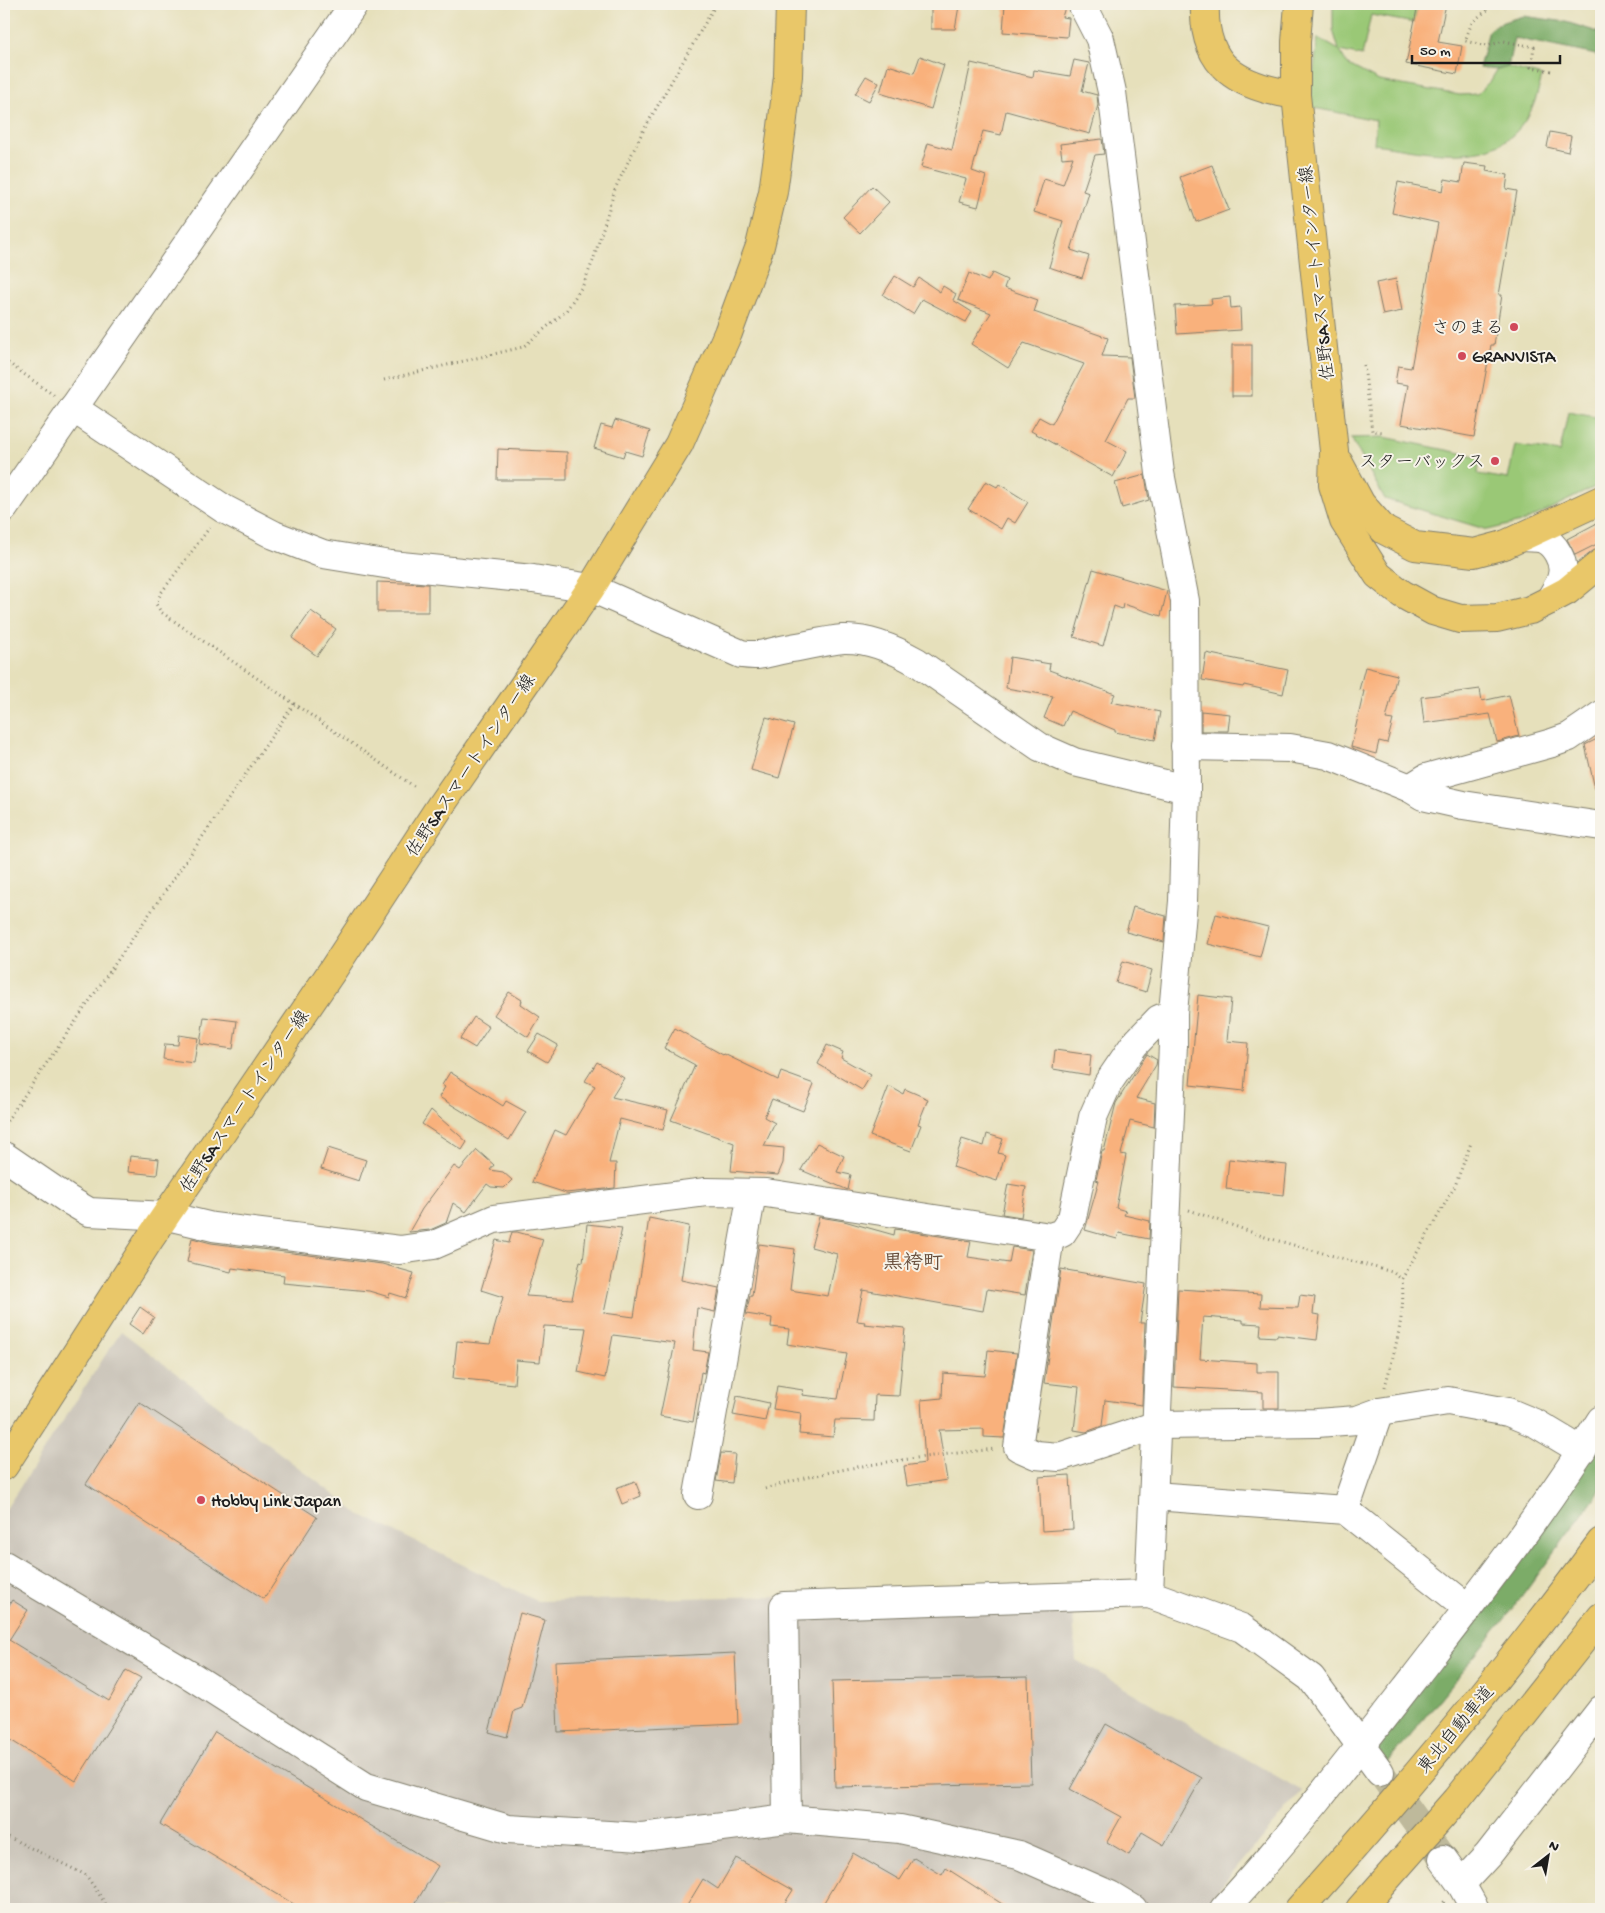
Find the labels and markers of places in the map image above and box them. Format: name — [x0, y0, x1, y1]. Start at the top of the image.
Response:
place label: さのまる — [1432, 319, 1504, 340]
marker: さのまる — [1508, 321, 1520, 333]
place label: GRANVISTA — [1472, 348, 1557, 369]
marker: GRANVISTA — [1456, 350, 1468, 362]
place label: スターバックス — [1359, 453, 1485, 474]
marker: スターバックス — [1489, 455, 1501, 467]
place label: Hobby Link Japan — [211, 1492, 341, 1513]
marker: Hobby Link Japan — [195, 1494, 207, 1506]

